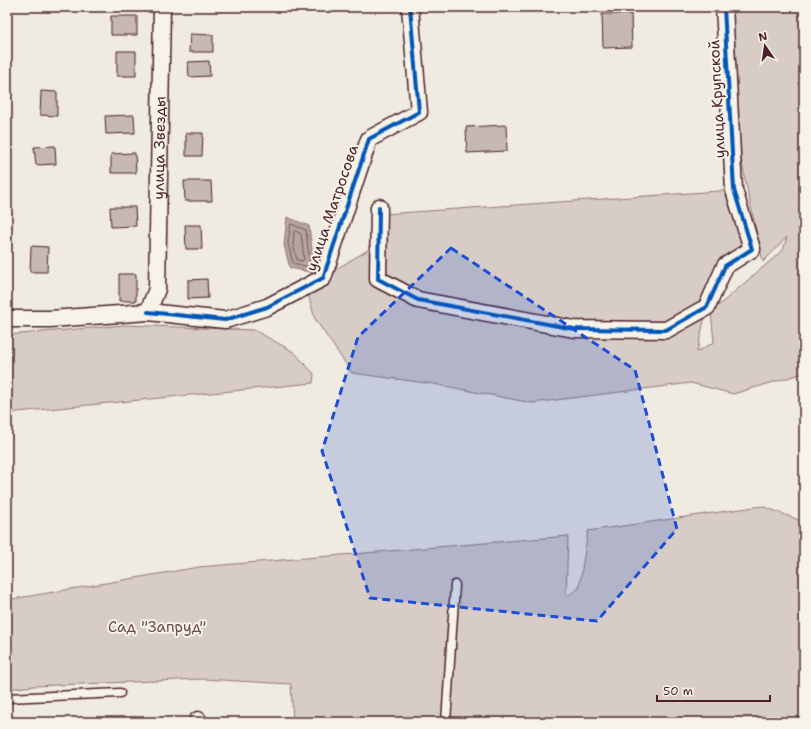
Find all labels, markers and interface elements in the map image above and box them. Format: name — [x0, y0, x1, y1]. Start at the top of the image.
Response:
north arrow — [745, 26, 785, 66]
text: N — [757, 28, 769, 45]
street label: улица Крупской — [704, 39, 730, 159]
street label: улица Звезды — [149, 96, 170, 200]
street label: улица Матросова — [301, 142, 363, 274]
park label: Сад "Запруд" — [108, 617, 206, 637]
scale bar — [657, 677, 770, 703]
text: 50 m — [663, 683, 693, 699]

